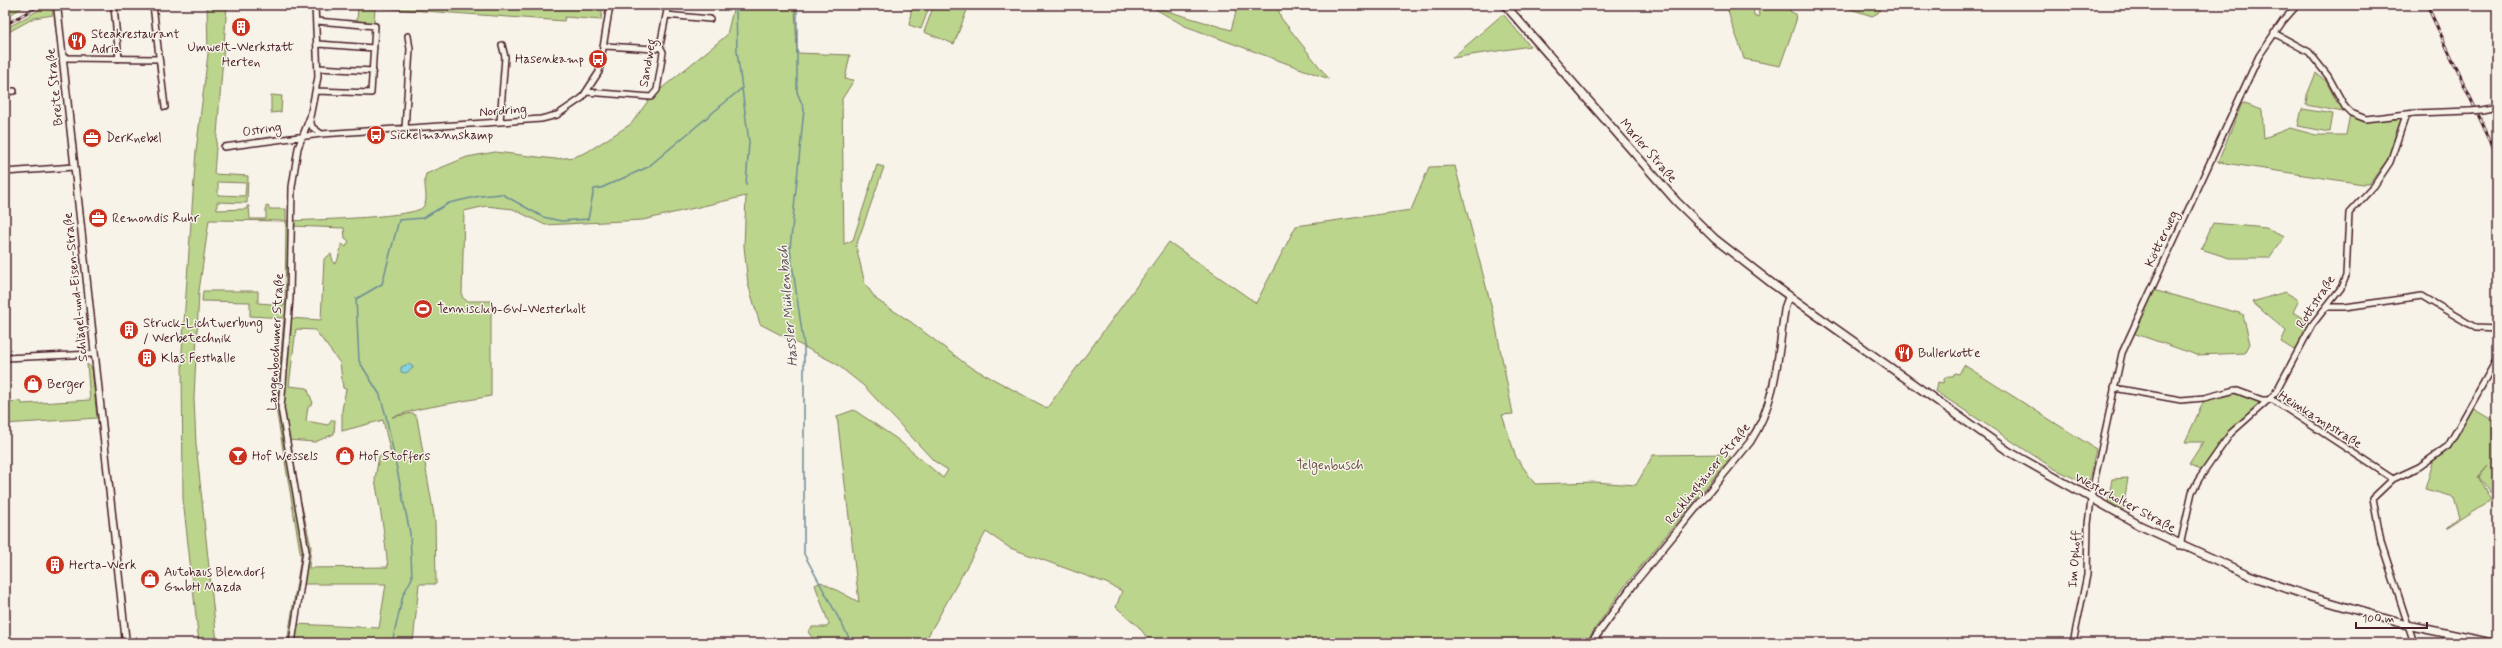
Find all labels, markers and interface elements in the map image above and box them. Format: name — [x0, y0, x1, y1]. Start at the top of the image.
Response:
building icon: Umwelt-Werkstatt Herten — [230, 16, 252, 38]
place label: Steakrestaurant Adria — [91, 26, 180, 58]
restaurant icon: Steakrestaurant Adria — [66, 30, 88, 52]
street label: Sandweg — [635, 37, 663, 89]
place label: Umwelt-Werkstatt Herten — [188, 39, 295, 71]
street label: Breite Straße — [42, 47, 68, 127]
bus stop icon: Hasenkamp — [587, 48, 609, 70]
place label: Hasenkamp — [515, 51, 584, 68]
street label: Nordring — [479, 101, 528, 122]
street label: Marler Straße — [1615, 115, 1681, 187]
street label: Ostring — [241, 119, 283, 142]
bus stop icon: Sickelmannskamp — [365, 124, 387, 146]
office icon: DerKnebel — [81, 127, 103, 149]
place label: Sickelmannskamp — [390, 127, 493, 144]
place label: DerKnebel — [106, 130, 162, 147]
office icon: Remondis Ruhr — [87, 207, 109, 229]
street label: Kötterweg — [2141, 208, 2184, 271]
place label: Remondis Ruhr — [112, 210, 200, 227]
street label: Schlägel-und-Eisen-Straße — [60, 212, 92, 362]
water label: Hassler Mühlenbach — [774, 244, 802, 367]
street label: Rottstraße — [2292, 272, 2340, 332]
street label: Langenbochumer Straße — [264, 273, 289, 411]
sports icon: Tennisclub-GW-Westerholt — [412, 298, 434, 320]
place label: Tennisclub-GW-Westerholt — [437, 301, 586, 318]
place label: Struck-Lichtwerbung / Werbetechnik — [143, 315, 263, 347]
building icon: Struck-Lichtwerbung / Werbetechnik — [118, 319, 140, 341]
restaurant icon: Bullerkotte — [1893, 342, 1915, 364]
place label: Bullerkotte — [1918, 345, 1980, 362]
building icon: Klas Festhalle — [136, 347, 158, 369]
place label: Klas Festhalle — [161, 350, 236, 367]
shop icon: Berger — [22, 373, 44, 395]
place label: Berger — [47, 376, 85, 394]
street label: Heimkampstraße — [2275, 387, 2365, 453]
street label: Recklinghäuser Straße — [1662, 420, 1756, 530]
bar icon: Hof Wessels — [227, 445, 249, 467]
shop icon: Hof Stoffers — [334, 445, 356, 467]
place label: Hof Wessels — [252, 448, 318, 465]
place label: Hof Stoffers — [359, 448, 430, 465]
park label: Telgenbusch — [1297, 457, 1364, 475]
street label: Westerholter Straße — [2071, 469, 2179, 537]
street label: Im Ophoff — [2065, 529, 2086, 588]
building icon: Herta-Werk — [44, 554, 66, 576]
place label: Herta-Werk — [69, 557, 137, 574]
place label: Autohaus Blendorf GmbH Mazda — [164, 564, 265, 596]
shop icon: Autohaus Blendorf GmbH Mazda — [139, 568, 161, 590]
scale bar — [2356, 604, 2427, 630]
text: 100 m — [2362, 611, 2394, 627]

